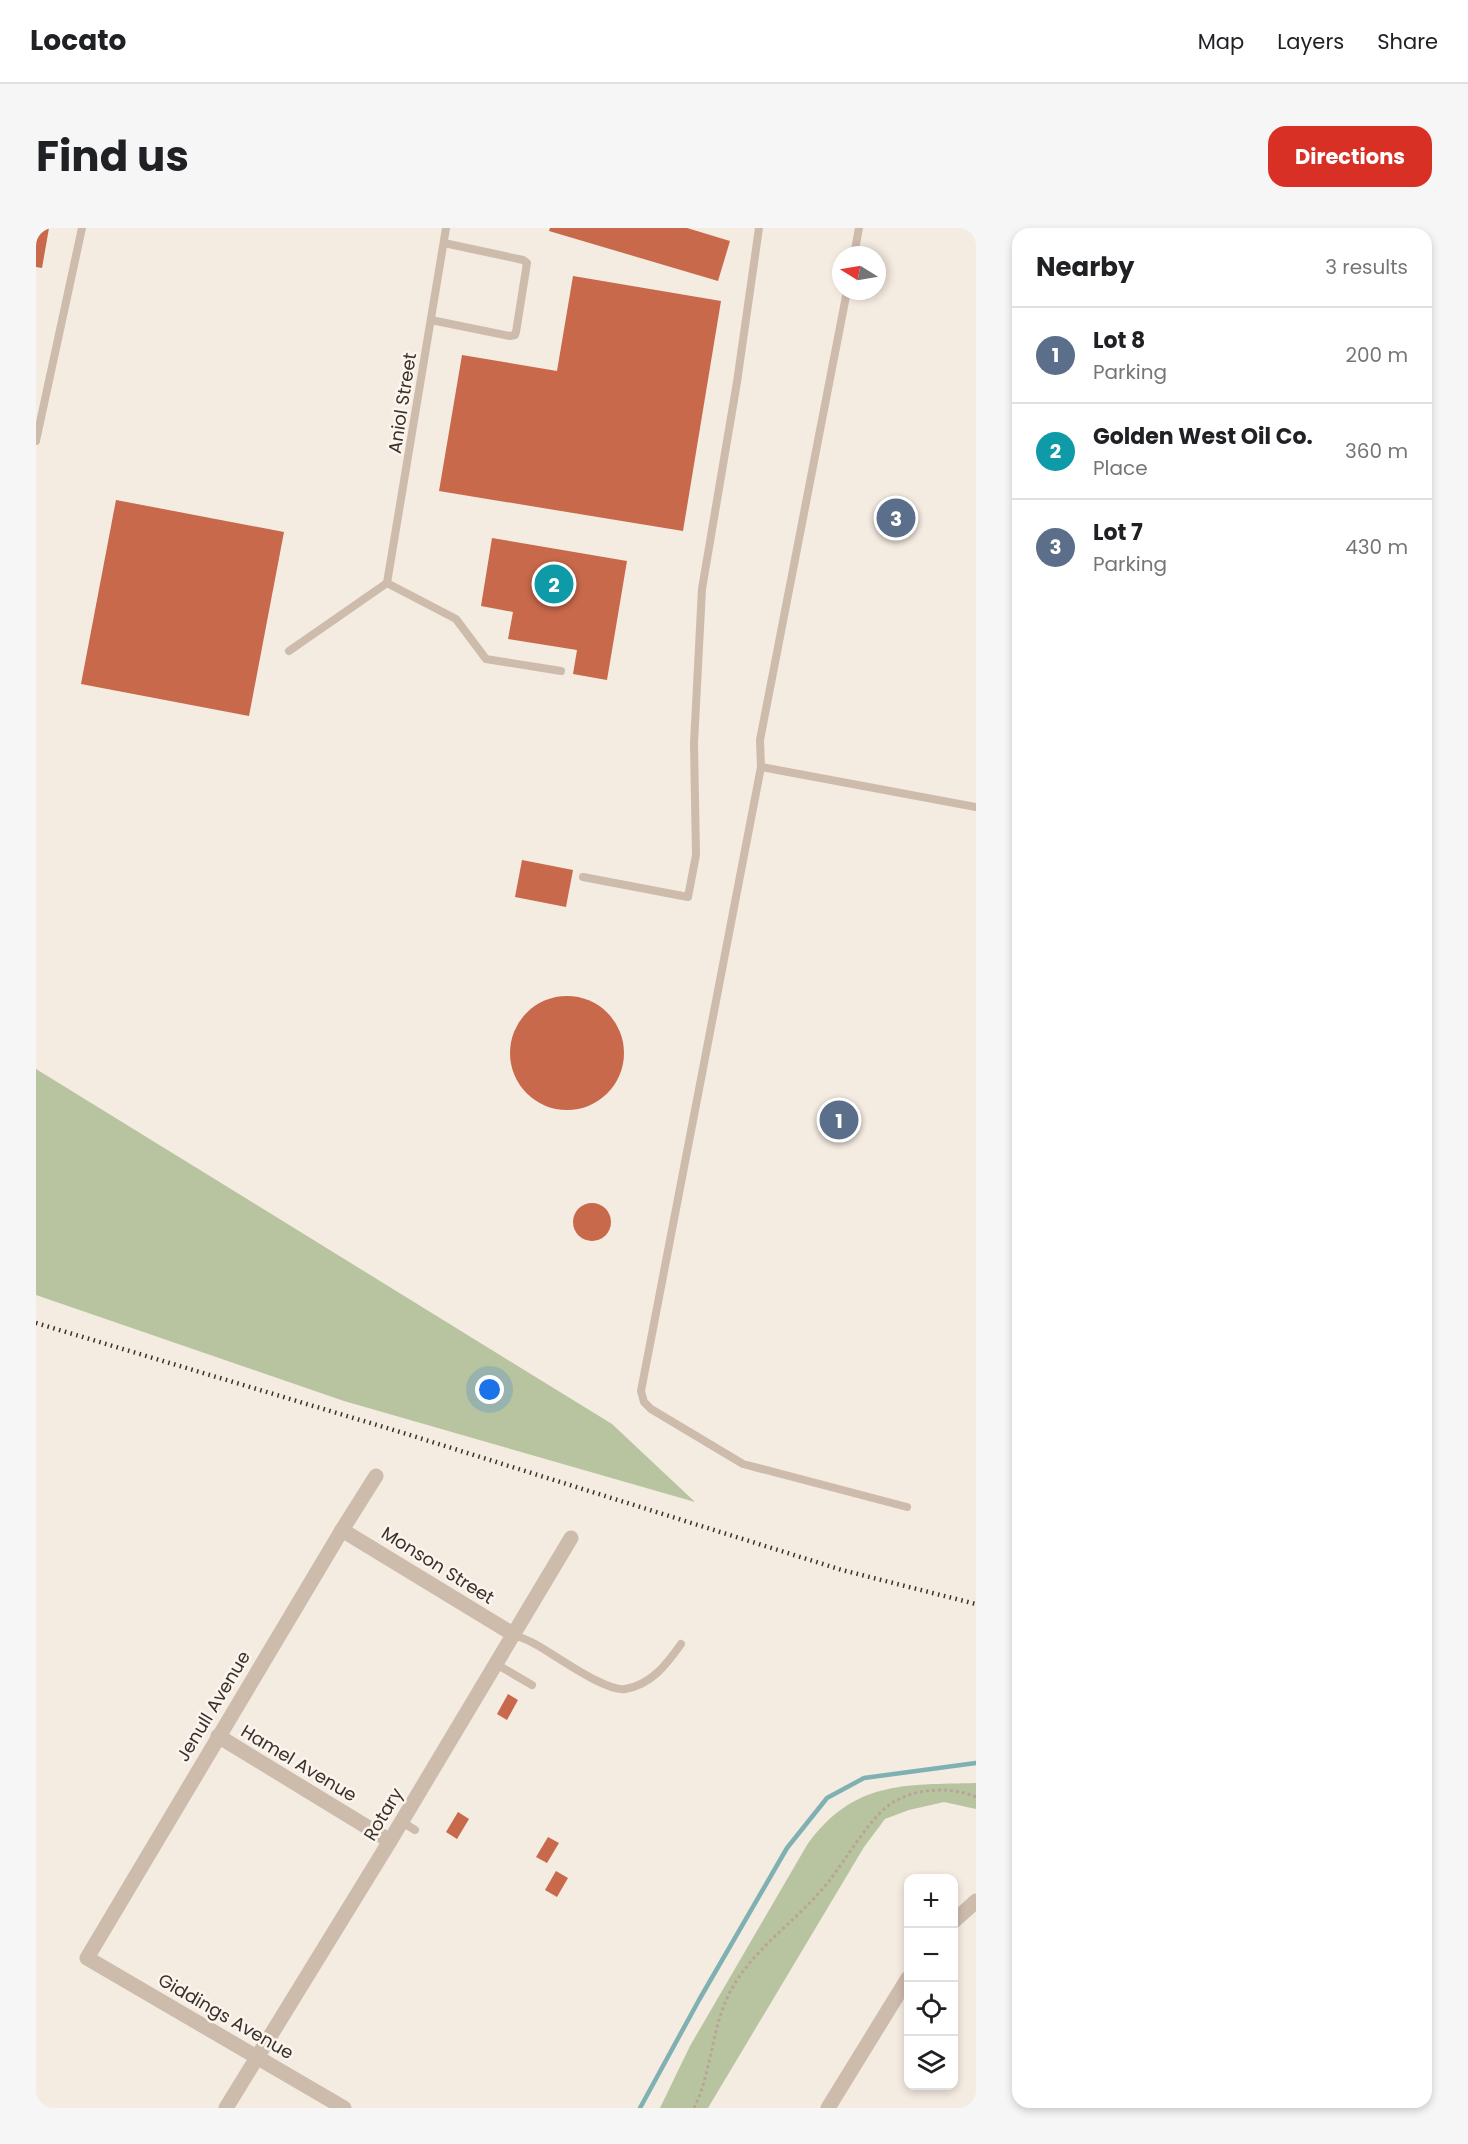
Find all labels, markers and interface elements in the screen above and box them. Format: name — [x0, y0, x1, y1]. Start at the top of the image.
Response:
text: Locato — [30, 21, 126, 60]
text: Map — [1198, 27, 1244, 56]
text: Layers — [1277, 27, 1344, 56]
text: Share — [1377, 27, 1438, 56]
button: Directions — [1268, 126, 1432, 187]
text: Find us — [36, 127, 189, 186]
north arrow — [832, 246, 886, 300]
text: Nearby — [1036, 249, 1134, 285]
text: 3 results — [1325, 253, 1408, 281]
text: Lot 8 — [1093, 325, 1145, 356]
text: 1 — [1052, 341, 1059, 369]
text: 200 m — [1345, 341, 1408, 369]
street label: Aniol Street — [382, 351, 422, 455]
text: Parking — [1093, 358, 1167, 386]
text: Golden West Oil Co. — [1093, 421, 1313, 452]
text: 2 — [1050, 437, 1061, 465]
text: 360 m — [1345, 437, 1408, 465]
text: Place — [1093, 454, 1148, 482]
pin: 3 — [876, 496, 916, 540]
text: Lot 7 — [1093, 517, 1143, 548]
text: 3 — [1049, 533, 1062, 561]
text: 430 m — [1345, 533, 1408, 561]
text: Parking — [1093, 550, 1167, 578]
pin: 2 — [534, 562, 574, 606]
pin: 1 — [820, 1098, 858, 1142]
your location — [475, 1375, 504, 1404]
street label: Monson Street — [377, 1520, 499, 1610]
street label: Jenull Avenue — [170, 1646, 256, 1766]
street label: Hamel Avenue — [236, 1719, 362, 1807]
street label: Rotary — [357, 1783, 409, 1845]
map controls — [904, 1874, 958, 2090]
button: + — [904, 1874, 958, 1928]
button: − — [904, 1928, 958, 1982]
street label: Giddings Avenue — [154, 1967, 298, 2065]
button: locate — [904, 1982, 958, 2036]
button: layers — [904, 2036, 958, 2090]

